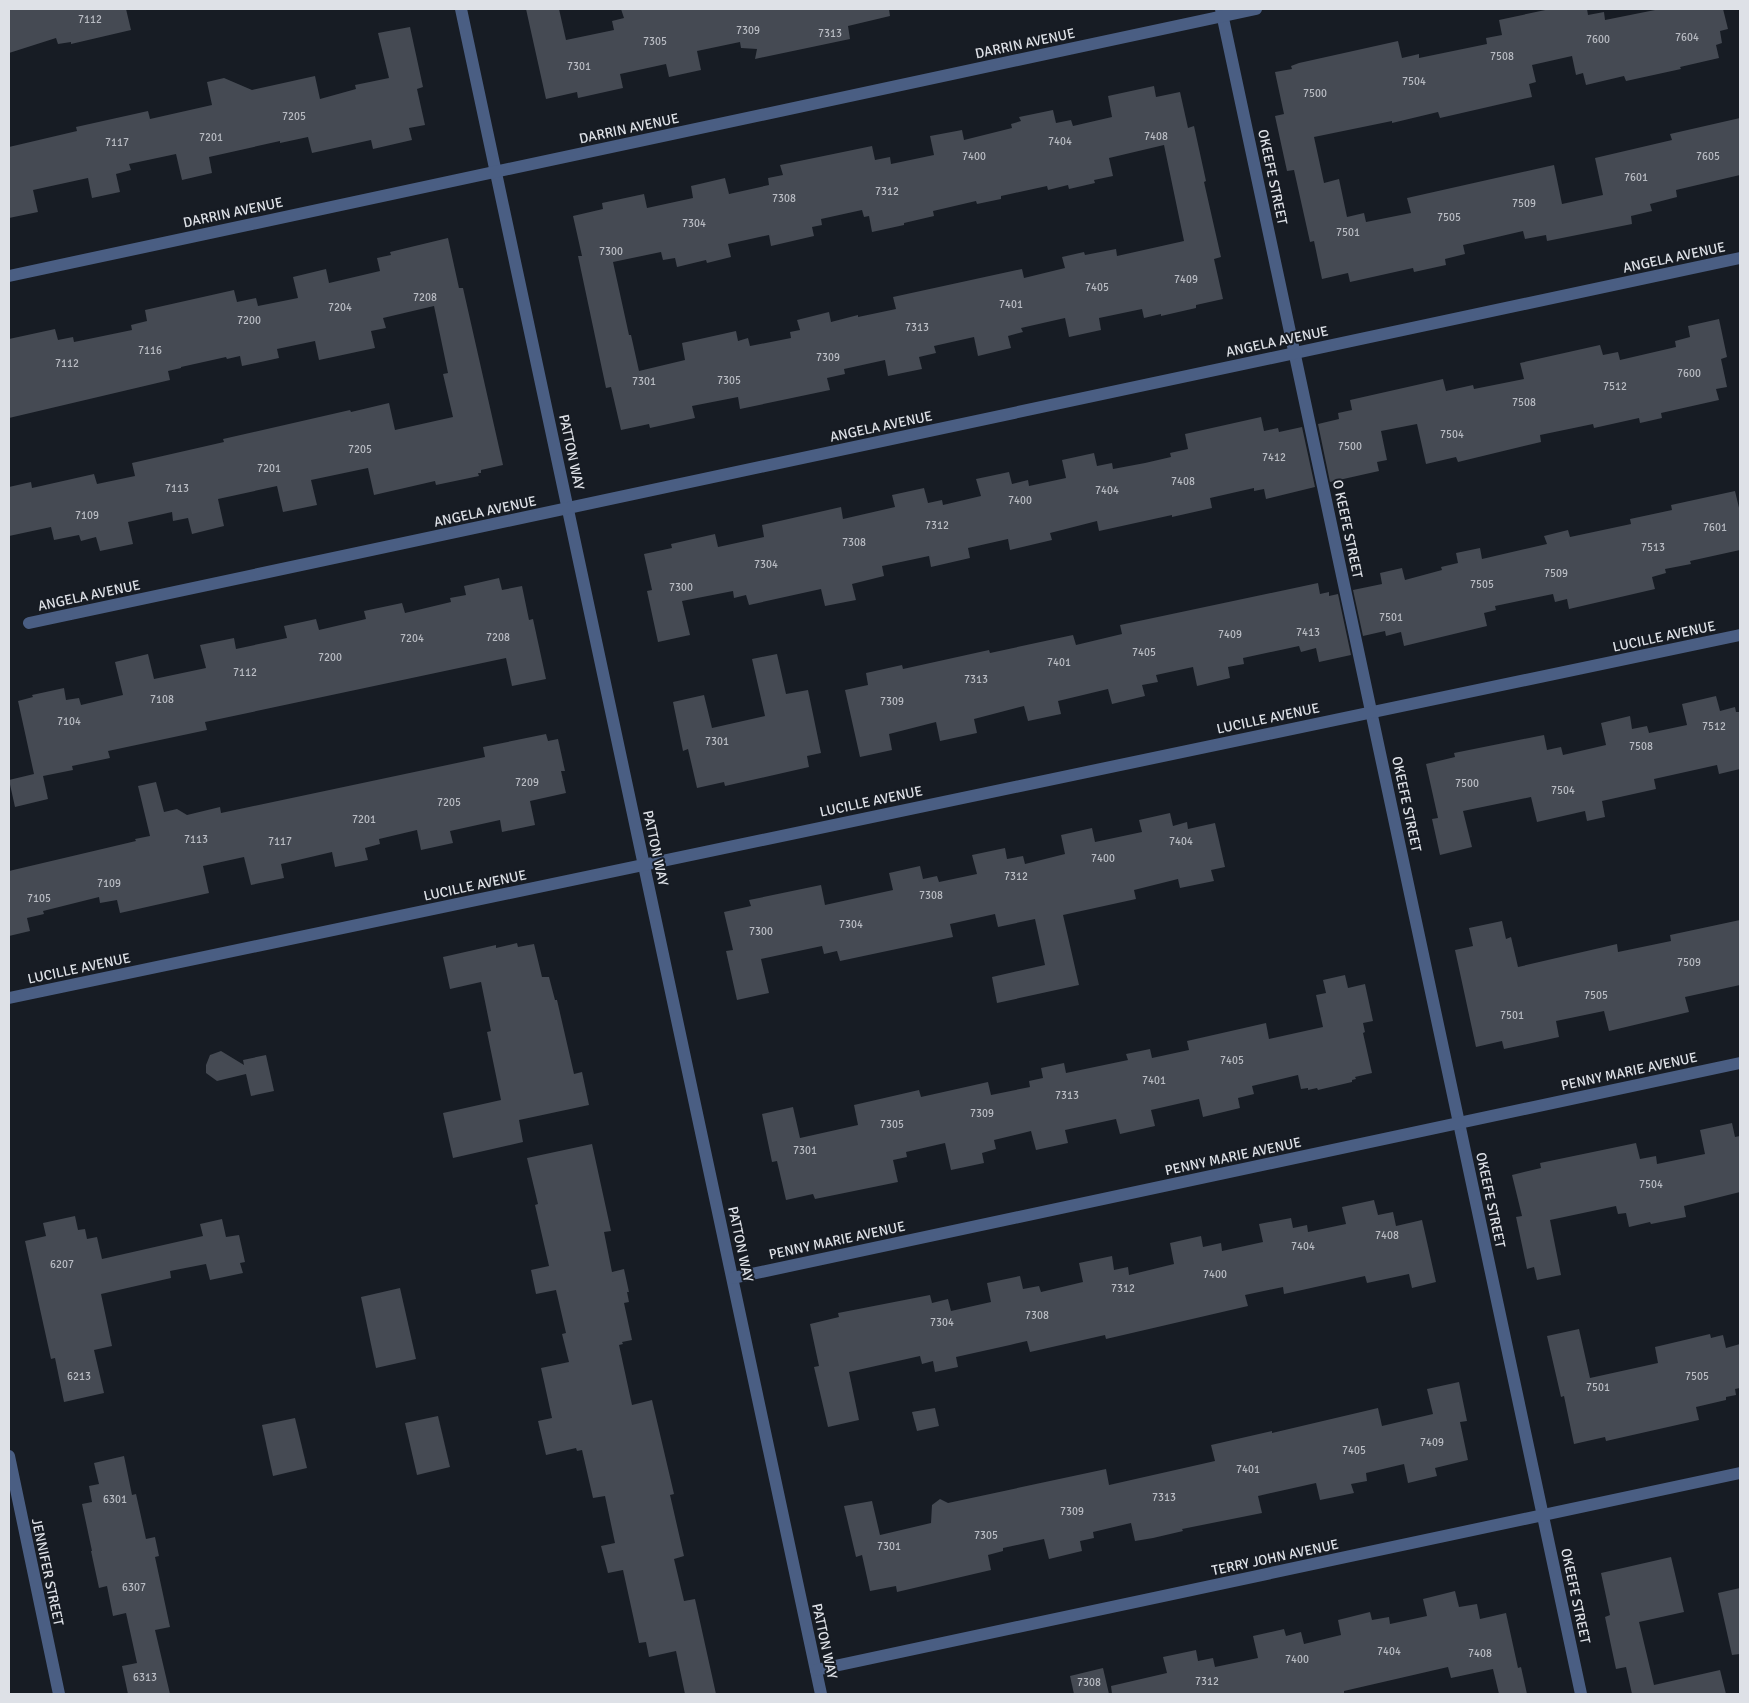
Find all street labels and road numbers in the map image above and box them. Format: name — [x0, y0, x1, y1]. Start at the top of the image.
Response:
street label: DARRIN AVENUE — [974, 25, 1077, 62]
street label: DARRIN AVENUE — [578, 110, 681, 147]
street label: OKEEFE STREET — [1254, 128, 1291, 226]
street label: DARRIN AVENUE — [182, 194, 285, 231]
street label: ANGELA AVENUE — [1621, 238, 1727, 277]
street label: ANGELA AVENUE — [1224, 322, 1330, 361]
street label: ANGELA AVENUE — [828, 407, 934, 446]
street label: PATTON WAY — [555, 413, 588, 491]
street label: O KEEFE STREET — [1329, 478, 1366, 580]
street label: ANGELA AVENUE — [432, 492, 538, 531]
street label: ANGELA AVENUE — [36, 576, 142, 615]
street label: LUCILLE AVENUE — [1611, 617, 1717, 656]
street label: LUCILLE AVENUE — [1215, 699, 1321, 738]
street label: OKEEFE STREET — [1388, 755, 1425, 853]
street label: LUCILLE AVENUE — [818, 782, 924, 821]
street label: PATTON WAY — [639, 809, 672, 887]
street label: LUCILLE AVENUE — [422, 866, 528, 905]
street label: LUCILLE AVENUE — [26, 949, 132, 988]
street label: PENNY MARIE AVENUE — [1559, 1049, 1699, 1094]
street label: PENNY MARIE AVENUE — [1163, 1134, 1303, 1179]
street label: OKEEFE STREET — [1472, 1151, 1509, 1249]
street label: PATTON WAY — [724, 1205, 757, 1283]
street label: PENNY MARIE AVENUE — [767, 1218, 907, 1263]
street label: JENNIFER STREET — [28, 1517, 67, 1628]
street label: TERRY JOHN AVENUE — [1210, 1536, 1340, 1579]
street label: OKEEFE STREET — [1557, 1547, 1594, 1645]
street label: PATTON WAY — [808, 1602, 841, 1680]

